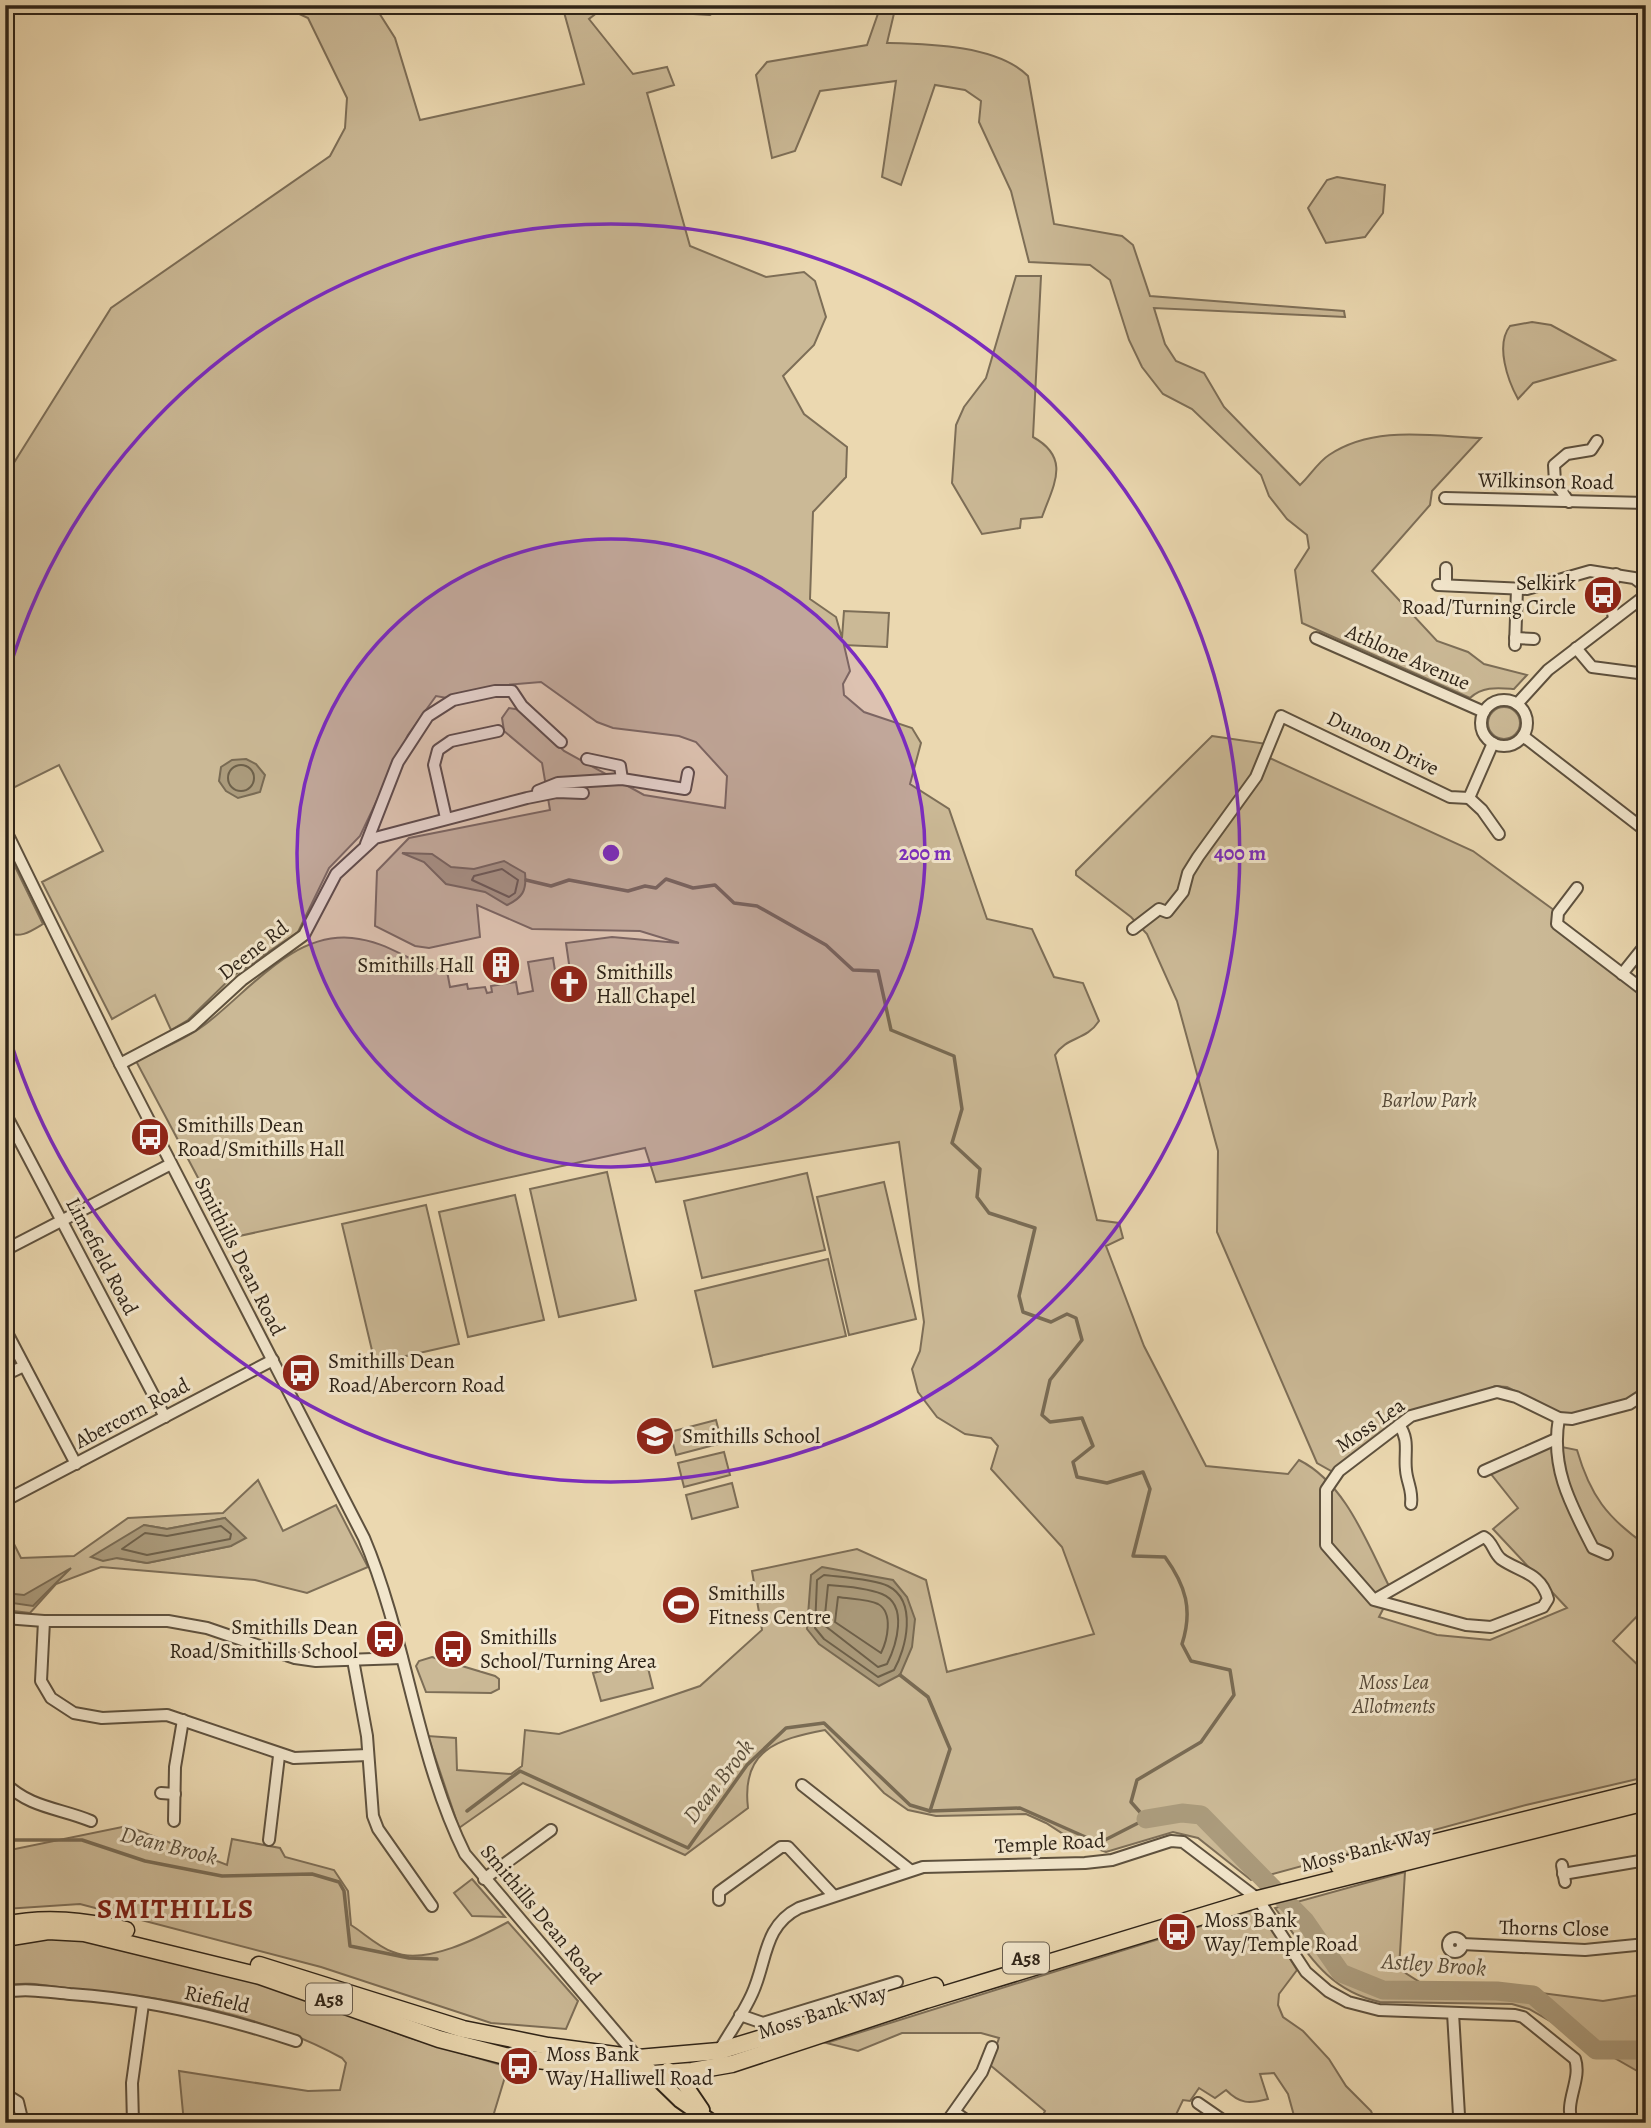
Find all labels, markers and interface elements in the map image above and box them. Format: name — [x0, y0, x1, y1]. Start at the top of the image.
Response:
street label: Wilkinson Road — [1477, 466, 1615, 496]
place label: Selkirk Road/Turning Circle — [1402, 569, 1577, 621]
bus stop icon: Selkirk Road/Turning Circle — [1582, 574, 1624, 616]
street label: Athlone Avenue — [1340, 617, 1475, 697]
street label: Dunoon Drive — [1322, 704, 1444, 782]
text: 200 m — [899, 839, 952, 867]
text: 400 m — [1214, 839, 1267, 867]
centre of rings — [599, 841, 623, 865]
street label: Deene Rd — [212, 913, 295, 986]
building icon: Smithills Hall — [480, 944, 522, 986]
place label: Smithills Hall — [357, 951, 474, 979]
place label: Smithills Hall Chapel — [596, 958, 695, 1010]
church icon: Smithills Hall Chapel — [548, 963, 590, 1005]
park label: Barlow Park — [1381, 1086, 1477, 1114]
place label: Smithills Dean Road/Smithills Hall — [177, 1111, 344, 1163]
bus stop icon: Smithills Dean Road/Smithills Hall — [129, 1116, 171, 1158]
street label: Smithills Dean Road — [188, 1172, 292, 1341]
street label: Limefield Road — [59, 1192, 145, 1320]
place label: Smithills Dean Road/Abercorn Road — [328, 1347, 506, 1399]
bus stop icon: Smithills Dean Road/Abercorn Road — [280, 1352, 322, 1394]
street label: Abercorn Road — [69, 1371, 195, 1455]
street label: Moss Lea — [1330, 1391, 1410, 1459]
school or university icon: Smithills School — [634, 1415, 676, 1457]
place label: Smithills School — [682, 1422, 820, 1450]
place label: Smithills Fitness Centre — [708, 1579, 831, 1631]
sports icon: Smithills Fitness Centre — [660, 1584, 702, 1626]
place label: Smithills Dean Road/Smithills School — [169, 1613, 358, 1665]
bus stop icon: Smithills Dean Road/Smithills School — [364, 1618, 406, 1660]
place label: Smithills School/Turning Area — [480, 1623, 657, 1675]
bus stop icon: Smithills School/Turning Area — [432, 1628, 474, 1670]
park label: Moss Lea Allotments — [1352, 1668, 1435, 1720]
water label: Dean Brook — [676, 1733, 761, 1830]
water label: Dean Brook — [117, 1818, 221, 1873]
street label: Moss Bank Way — [1298, 1819, 1435, 1879]
street label: Temple Road — [994, 1826, 1107, 1860]
street label: Smithills Dean Road — [474, 1838, 608, 1990]
district label: SMITHILLS — [97, 1890, 255, 1928]
place label: Moss Bank Way/Temple Road — [1203, 1906, 1359, 1958]
bus stop icon: Moss Bank Way/Temple Road — [1156, 1911, 1198, 1953]
street label: Thorns Close — [1499, 1913, 1609, 1943]
road number: A58 — [1003, 1942, 1049, 1974]
water label: Astley Brook — [1380, 1945, 1487, 1984]
street label: Riefield — [182, 1978, 253, 2020]
street label: Moss Bank Way — [754, 1978, 891, 2046]
road number: A58 — [306, 1983, 352, 2014]
place label: Moss Bank Way/Halliwell Road — [545, 2040, 714, 2092]
bus stop icon: Moss Bank Way/Halliwell Road — [498, 2045, 540, 2087]

